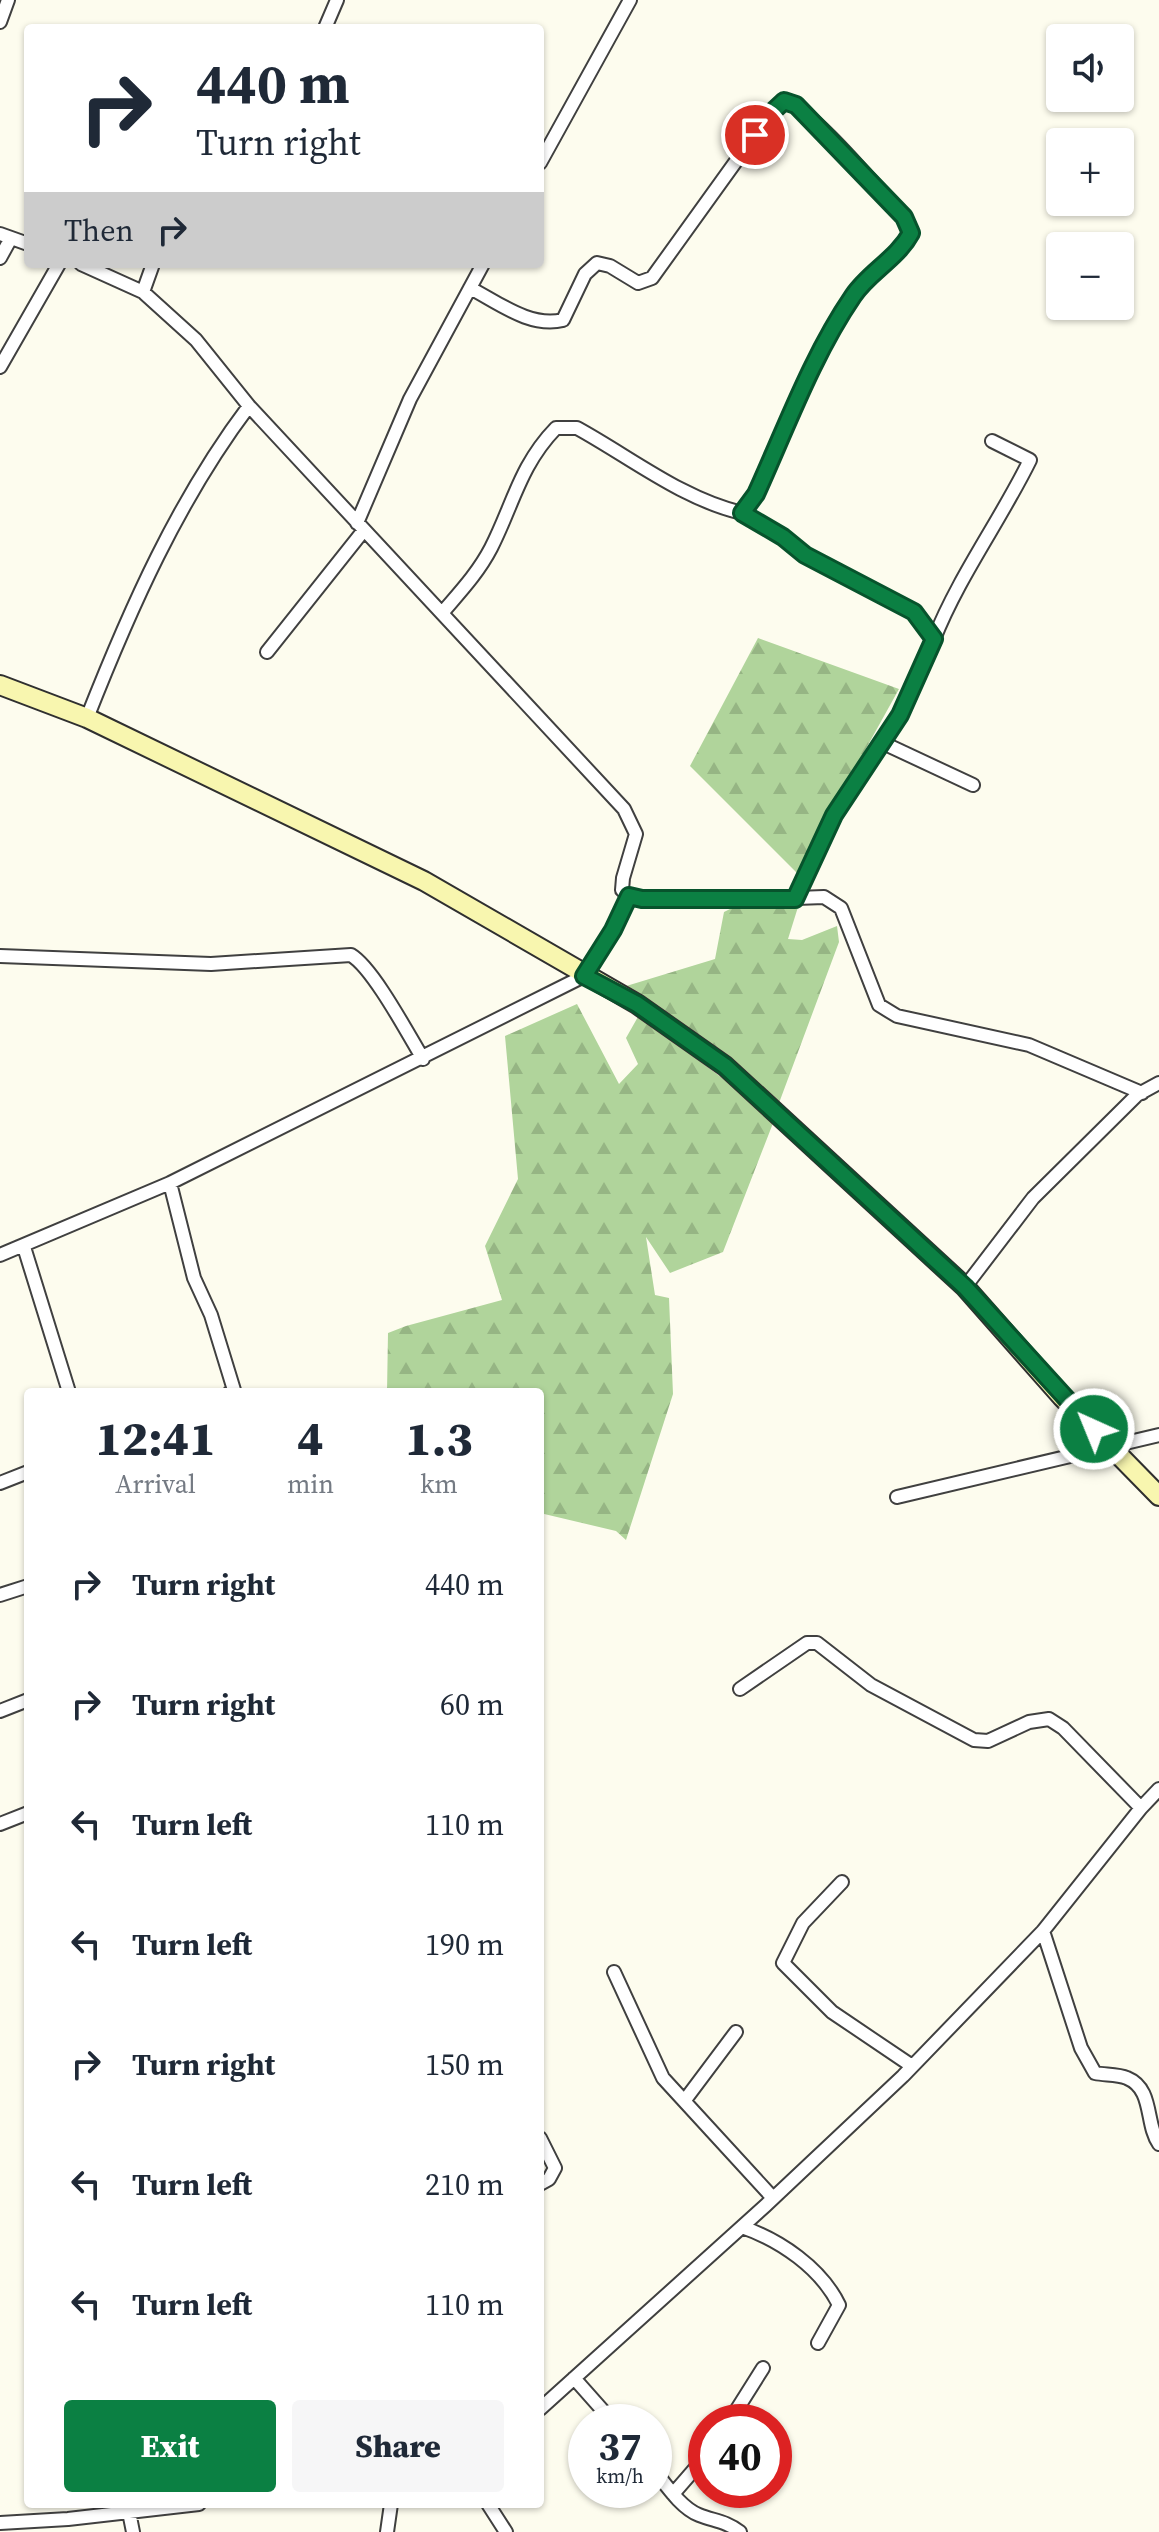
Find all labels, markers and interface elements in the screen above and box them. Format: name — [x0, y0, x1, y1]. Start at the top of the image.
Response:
map controls — [1046, 24, 1134, 320]
button: sound — [1046, 24, 1134, 112]
text: 440 m — [196, 45, 350, 122]
icon: right — [64, 56, 168, 160]
pin — [721, 101, 789, 169]
icon: arrive — [733, 113, 777, 157]
text: Turn right — [196, 118, 361, 167]
button: + — [1046, 128, 1134, 216]
icon: right — [150, 208, 194, 252]
text: Then — [64, 210, 134, 251]
button: − — [1046, 232, 1134, 320]
position arrow — [1052, 1387, 1136, 1471]
text: 12:41 — [95, 1405, 216, 1471]
text: 4 — [297, 1405, 324, 1471]
text: 1.3 — [405, 1405, 473, 1471]
text: Arrival — [115, 1466, 196, 1502]
text: min — [287, 1466, 334, 1502]
text: km — [420, 1466, 458, 1502]
icon: right — [64, 1562, 108, 1606]
text: Turn right — [132, 1564, 275, 1605]
text: 440 m — [425, 1564, 504, 1605]
icon: right — [64, 1682, 108, 1726]
text: Turn right — [132, 1684, 275, 1725]
text: 60 m — [440, 1684, 504, 1725]
icon: left — [64, 1802, 108, 1846]
text: Turn left — [132, 1804, 252, 1845]
text: 110 m — [425, 1804, 504, 1845]
icon: left — [64, 1922, 108, 1966]
text: Turn left — [132, 1924, 252, 1965]
text: 190 m — [425, 1924, 504, 1965]
icon: right — [64, 2042, 108, 2086]
text: Turn right — [132, 2044, 275, 2085]
text: 150 m — [425, 2044, 504, 2085]
icon: left — [64, 2162, 108, 2206]
text: Turn left — [132, 2164, 252, 2205]
text: 210 m — [425, 2164, 504, 2205]
icon: left — [64, 2282, 108, 2326]
text: Turn left — [132, 2284, 252, 2325]
text: 110 m — [425, 2284, 504, 2325]
button: Exit — [64, 2400, 276, 2492]
button: Share — [292, 2400, 504, 2492]
speed limit sign: 40 — [688, 2404, 792, 2508]
text: 37 — [598, 2419, 642, 2473]
text: km/h — [596, 2462, 644, 2490]

